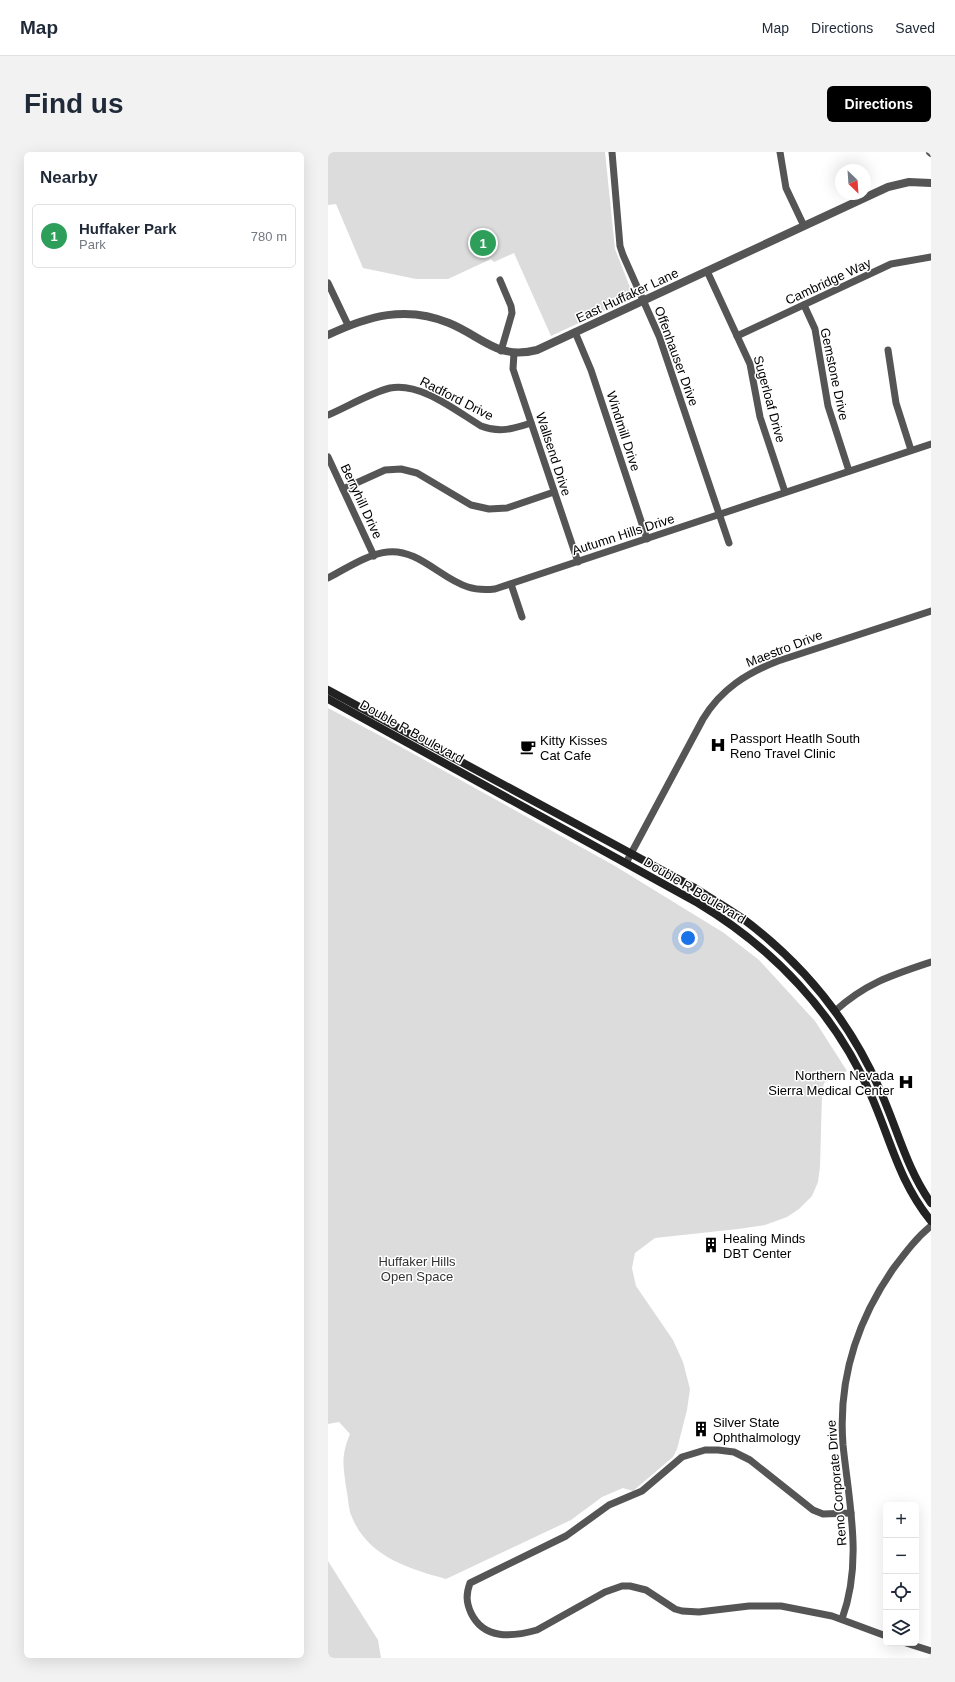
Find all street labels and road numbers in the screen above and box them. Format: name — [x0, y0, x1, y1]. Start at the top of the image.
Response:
street label: Cambridge Way — [783, 255, 874, 308]
street label: East Huffaker Lane — [574, 265, 681, 326]
street label: Offenhauser Drive — [651, 304, 702, 408]
street label: Gemstone Drive — [817, 327, 852, 422]
street label: Sugerloaf Drive — [751, 354, 788, 444]
street label: Radford Drive — [418, 374, 496, 423]
street label: Windmill Drive — [604, 389, 643, 473]
street label: Wallsend Drive — [533, 410, 574, 498]
street label: Berryhill Drive — [338, 461, 385, 541]
street label: Autumn Hills Drive — [570, 511, 676, 558]
street label: Maestro Drive — [744, 627, 825, 670]
street label: Double R Boulevard — [357, 697, 466, 766]
street label: Double R Boulevard — [641, 854, 748, 927]
street label: Reno Corporate Drive — [824, 1419, 849, 1547]

